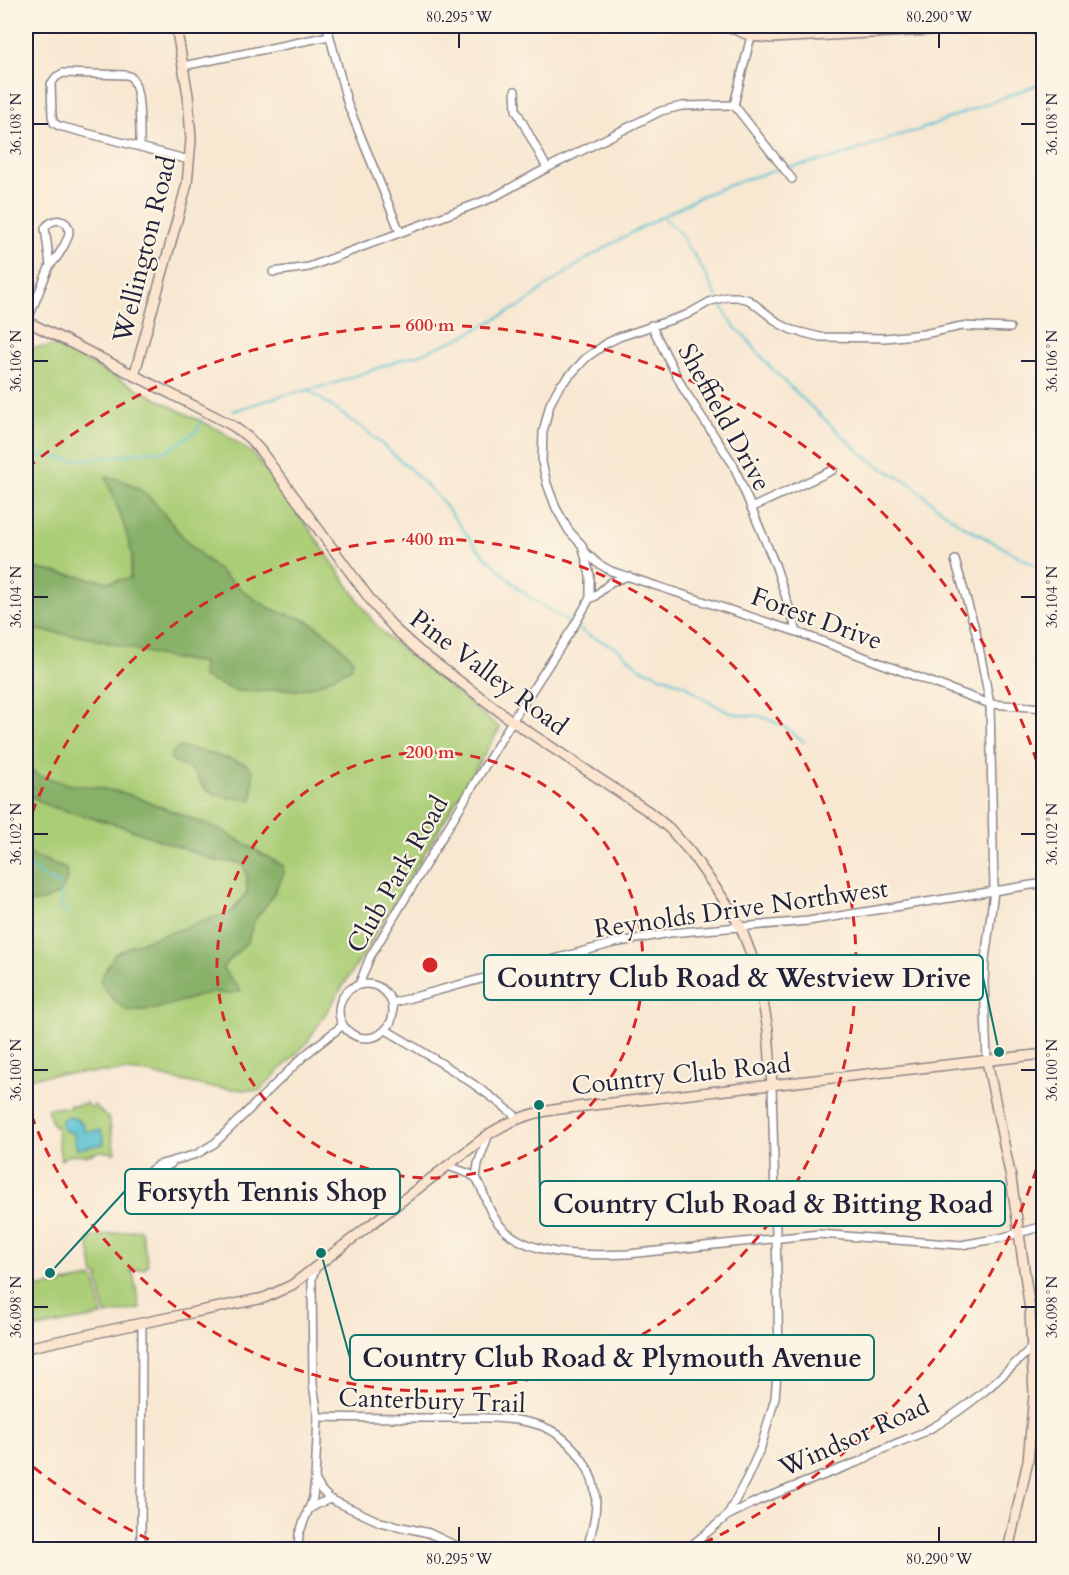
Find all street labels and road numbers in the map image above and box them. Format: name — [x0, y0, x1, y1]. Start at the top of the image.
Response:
street label: Wellington Road — [104, 152, 185, 347]
street label: Sheffield Drive — [670, 337, 780, 497]
street label: Forest Drive — [747, 579, 887, 658]
street label: Pine Valley Road — [402, 601, 575, 743]
street label: Club Park Road — [338, 789, 457, 959]
street label: Reynolds Drive Northwest — [592, 871, 890, 946]
street label: Country Club Road — [570, 1046, 793, 1103]
street label: Canterbury Trail — [338, 1380, 527, 1421]
street label: Windsor Road — [773, 1388, 935, 1486]

